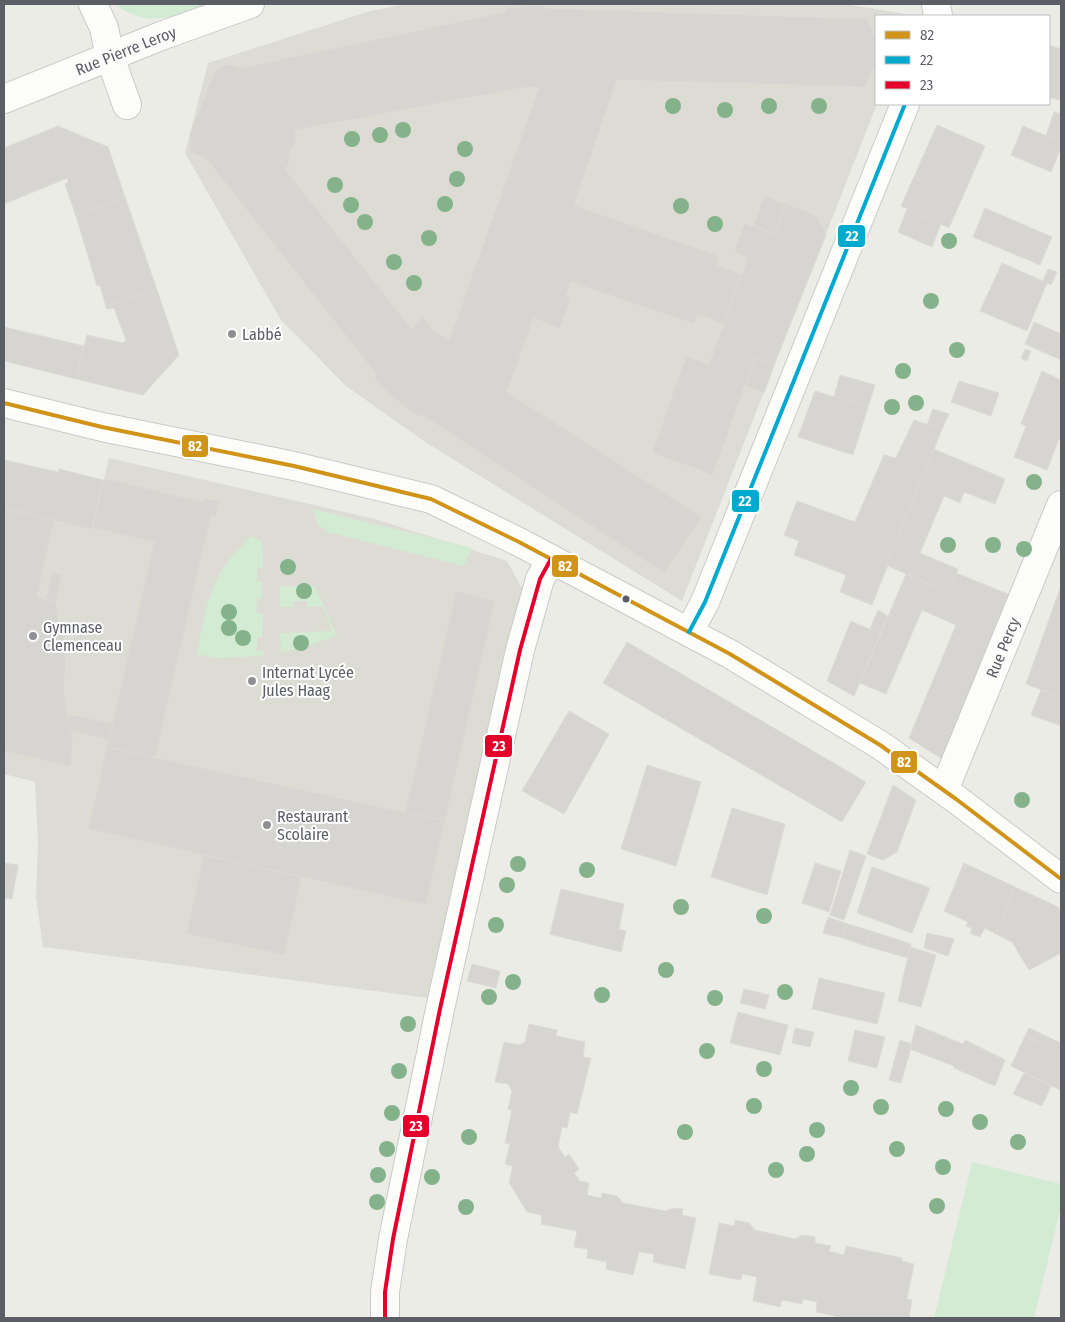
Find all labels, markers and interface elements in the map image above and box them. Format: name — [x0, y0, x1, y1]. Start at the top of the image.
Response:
legend — [875, 15, 1050, 105]
street label: Rue Pierre Leroy — [72, 22, 179, 79]
text: 82 — [920, 26, 934, 44]
text: 22 — [920, 51, 934, 69]
text: 23 — [920, 76, 934, 94]
line badge: 22 — [837, 224, 866, 248]
text: 22 — [845, 228, 859, 245]
place label: Labbé — [242, 325, 282, 344]
marker: Labbé — [226, 328, 238, 340]
line badge: 82 — [181, 434, 209, 458]
text: 82 — [188, 438, 202, 455]
line badge: 22 — [731, 489, 760, 513]
text: 22 — [738, 493, 752, 510]
line badge: 82 — [551, 554, 579, 578]
text: 82 — [558, 558, 572, 575]
unlabelled marker — [621, 594, 631, 604]
street label: Rue Percy — [982, 614, 1024, 681]
place label: Gymnase Clemenceau — [43, 618, 122, 655]
marker: Gymnase Clemenceau — [27, 630, 39, 642]
place label: Internat Lycée Jules Haag — [262, 663, 354, 700]
marker: Internat Lycée Jules Haag — [246, 675, 258, 687]
line badge: 23 — [484, 734, 513, 758]
text: 23 — [491, 738, 506, 755]
line badge: 82 — [890, 750, 918, 774]
text: 82 — [897, 754, 911, 771]
place label: Restaurant Scolaire — [277, 807, 349, 844]
marker: Restaurant Scolaire — [261, 819, 273, 831]
line badge: 23 — [402, 1114, 430, 1138]
text: 23 — [408, 1118, 423, 1135]

